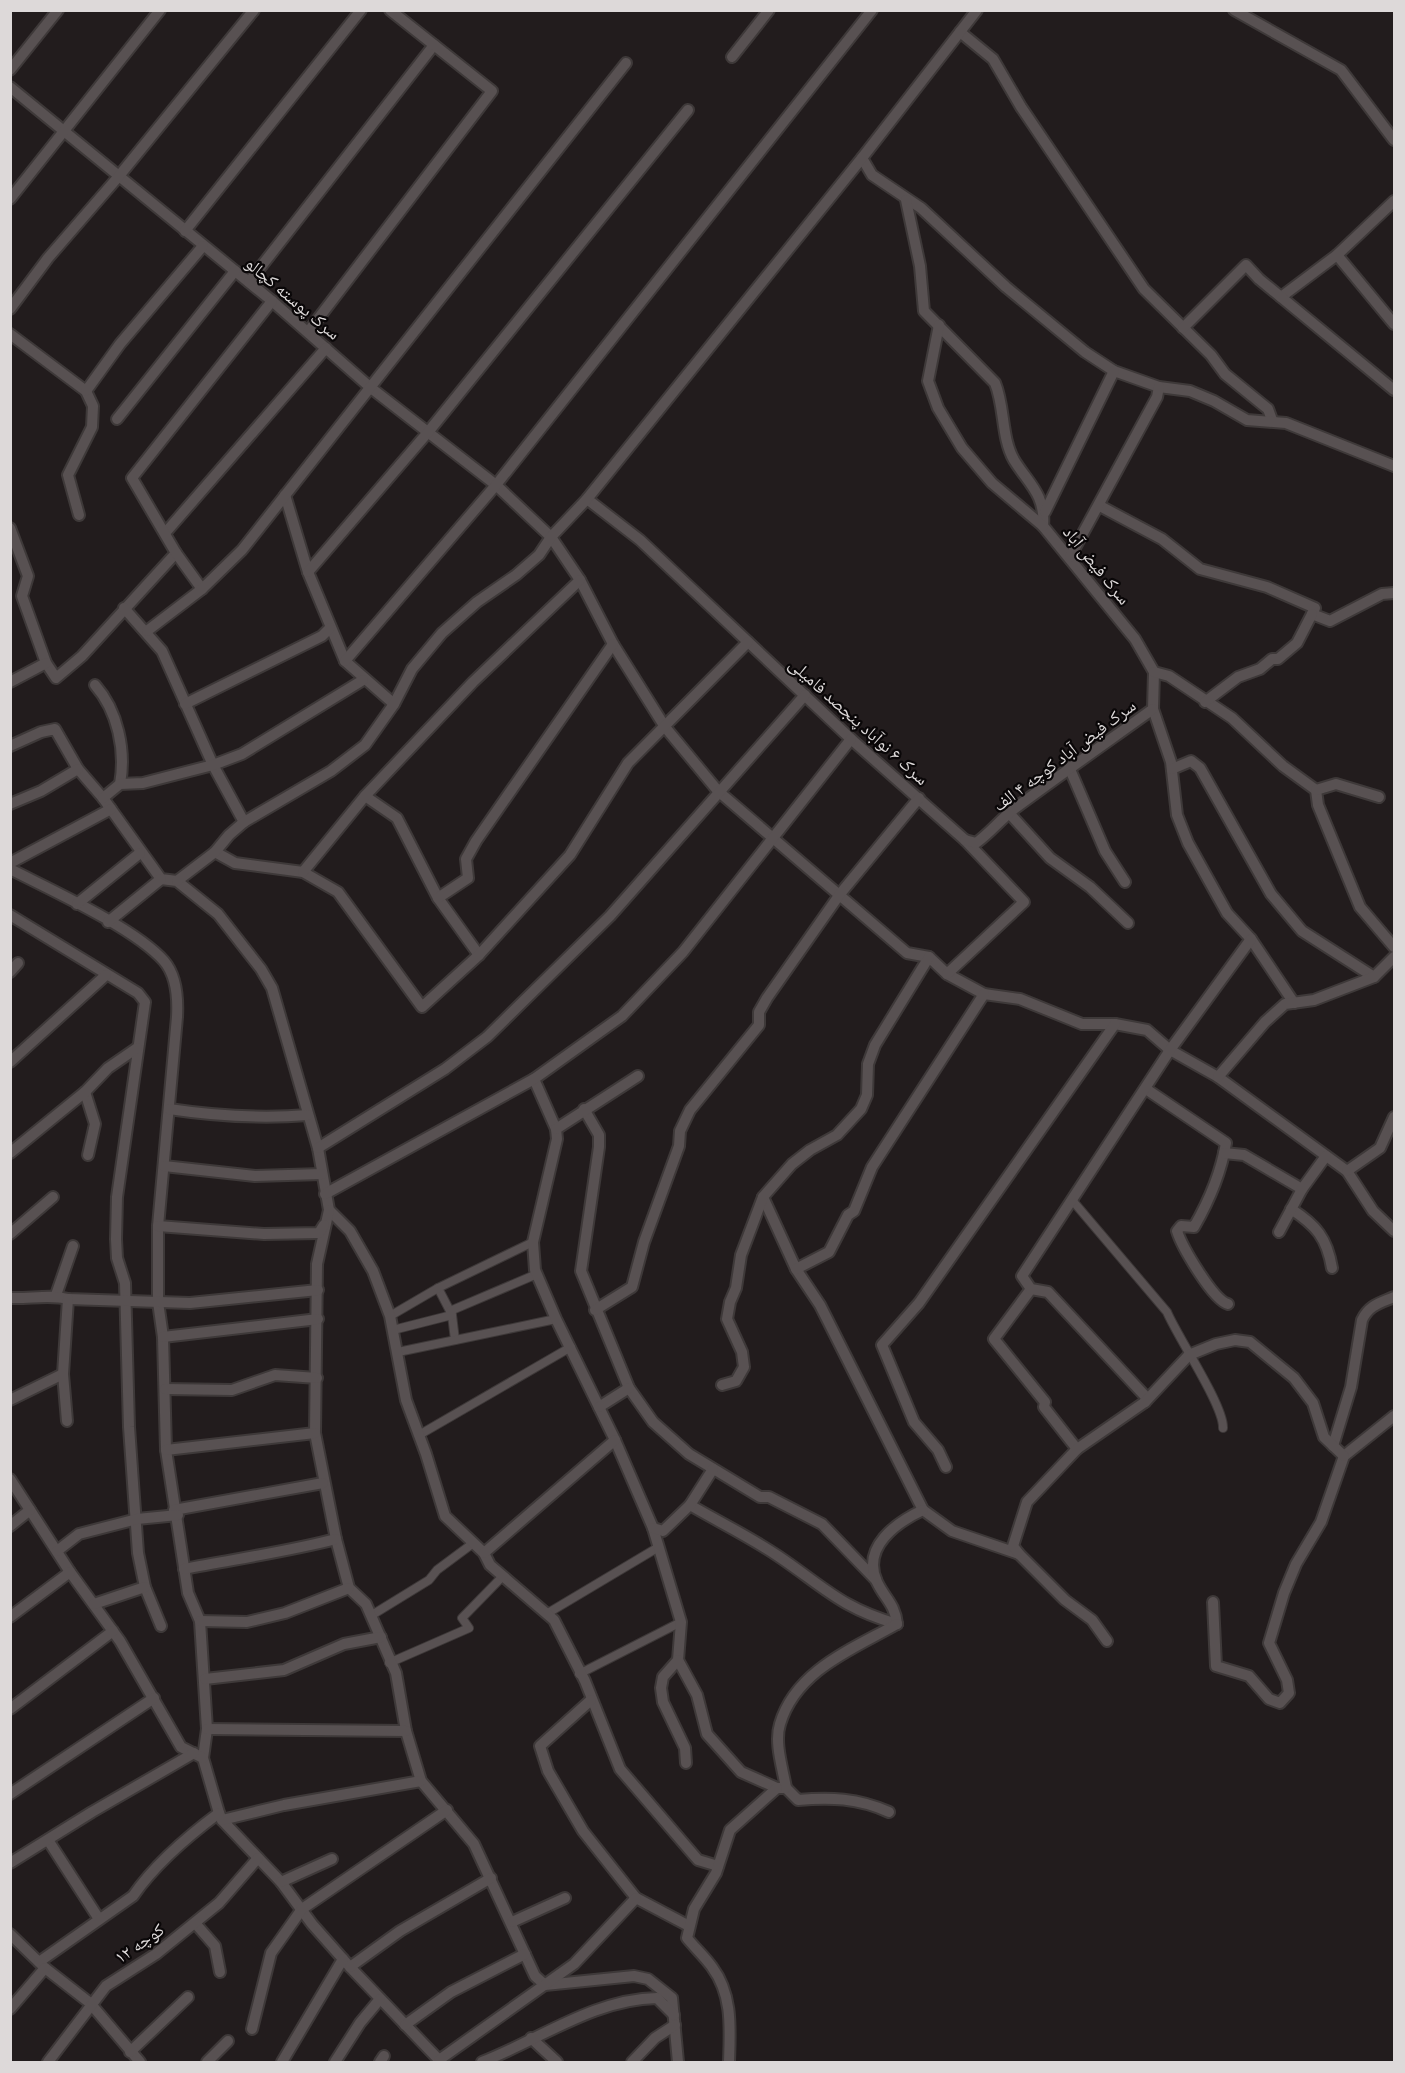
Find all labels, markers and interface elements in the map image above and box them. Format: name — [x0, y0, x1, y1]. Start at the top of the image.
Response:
street label: سرک پوسته کچالو — [239, 250, 347, 346]
street label: سرک فيض آباد — [1057, 520, 1137, 610]
street label: سرک ۶ نوآباد پنجصد فامیلی — [783, 651, 935, 791]
street label: سرک فيض آباد کوچه ۴ الف — [987, 692, 1141, 818]
street label: کوچه ۱۲ — [108, 1916, 170, 1970]

